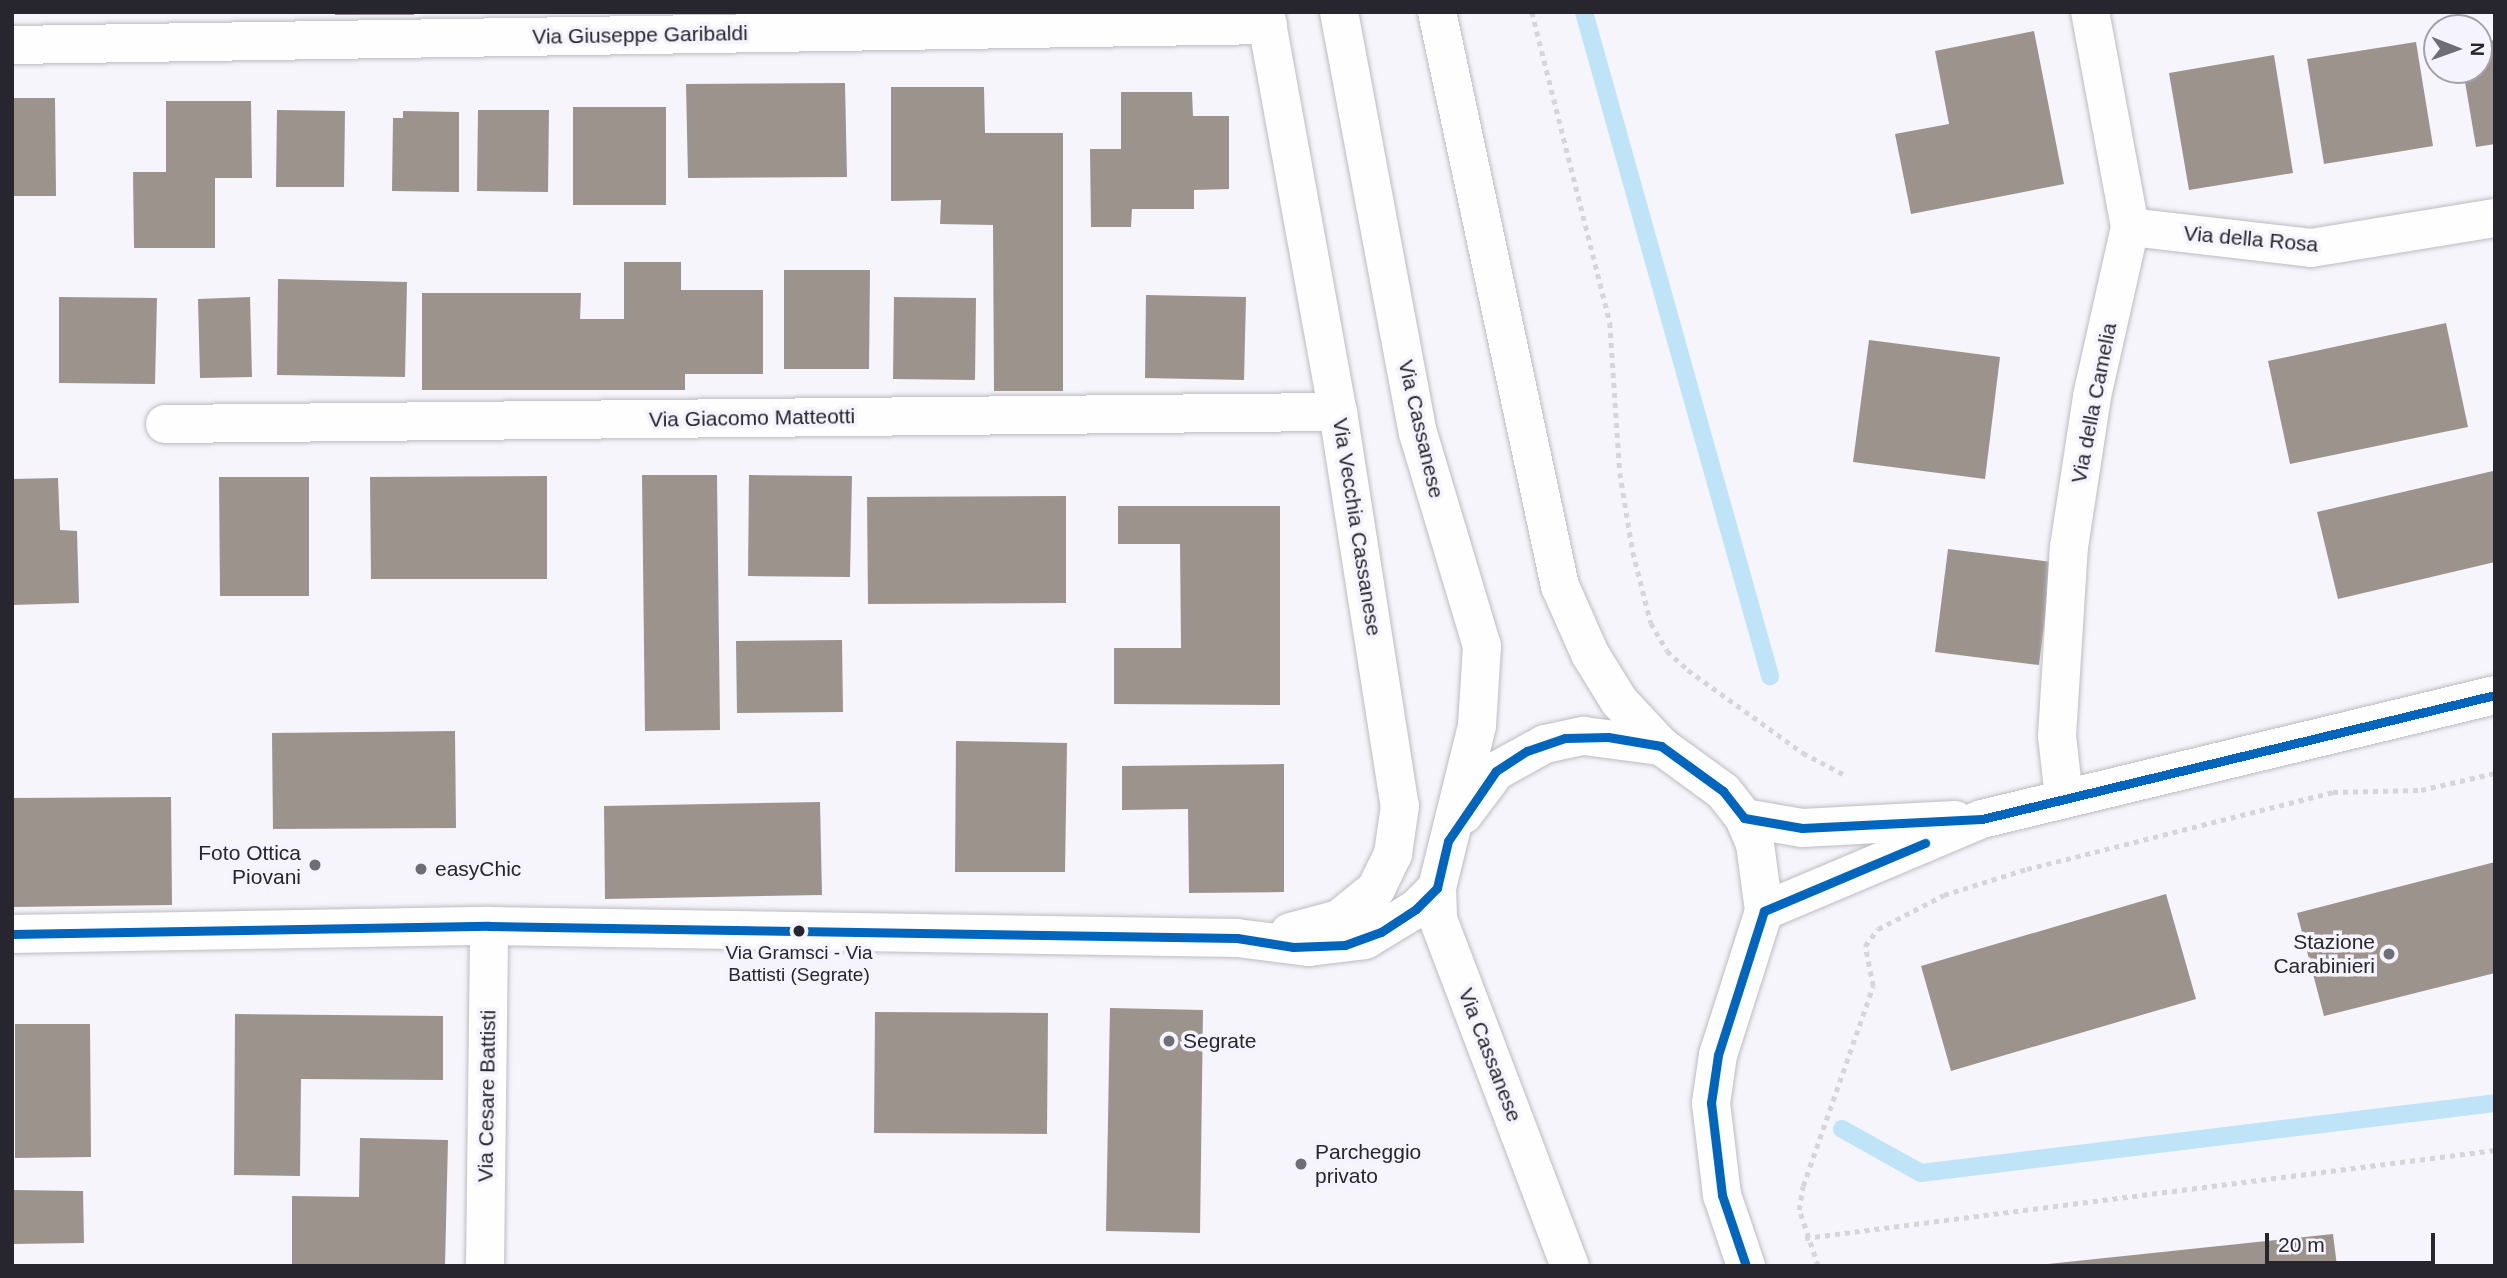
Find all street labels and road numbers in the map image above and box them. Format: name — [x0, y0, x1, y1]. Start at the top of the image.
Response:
street label: Via Giuseppe Garibaldi — [532, 21, 748, 49]
street label: Via della Rosa — [2183, 221, 2319, 257]
street label: Via della Camelia — [2066, 321, 2122, 485]
street label: Via Cassanese — [1393, 358, 1449, 500]
street label: Via Giacomo Matteotti — [649, 404, 855, 432]
street label: Via Vecchia Cassanese — [1327, 416, 1387, 638]
street label: Via Cassanese — [1453, 985, 1527, 1125]
street label: Via Cesare Battisti — [473, 1010, 501, 1182]

